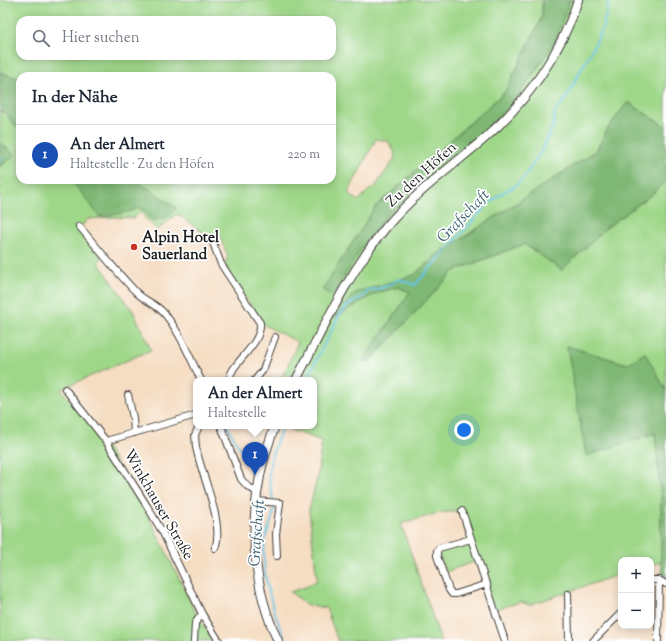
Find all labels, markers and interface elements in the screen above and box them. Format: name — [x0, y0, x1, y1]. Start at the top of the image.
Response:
search box — [16, 16, 336, 60]
icon: search — [30, 27, 52, 49]
text: Hier suchen — [62, 28, 140, 49]
text: In der Nähe — [32, 86, 118, 110]
text: An der Almert — [70, 135, 165, 156]
street label: Zu den Höfen — [382, 138, 462, 212]
text: 1 — [43, 146, 47, 164]
text: 220 m — [287, 146, 320, 164]
text: Haltestelle · Zu den Höfen — [70, 156, 214, 174]
water label: Grafschaft — [432, 185, 496, 249]
place label: Alpin Hotel Sauerland — [142, 228, 220, 266]
marker: Alpin Hotel Sauerland — [129, 242, 139, 252]
popup — [193, 377, 317, 429]
text: An der Almert — [208, 384, 302, 405]
text: Haltestelle — [208, 405, 267, 423]
your location — [454, 420, 474, 440]
pin: 1 — [242, 442, 268, 475]
street label: Winkhauser Straße — [118, 446, 198, 564]
water label: Grafschaft — [244, 499, 272, 567]
map controls — [618, 557, 654, 629]
button: + — [618, 557, 654, 593]
button: − — [618, 593, 654, 629]

